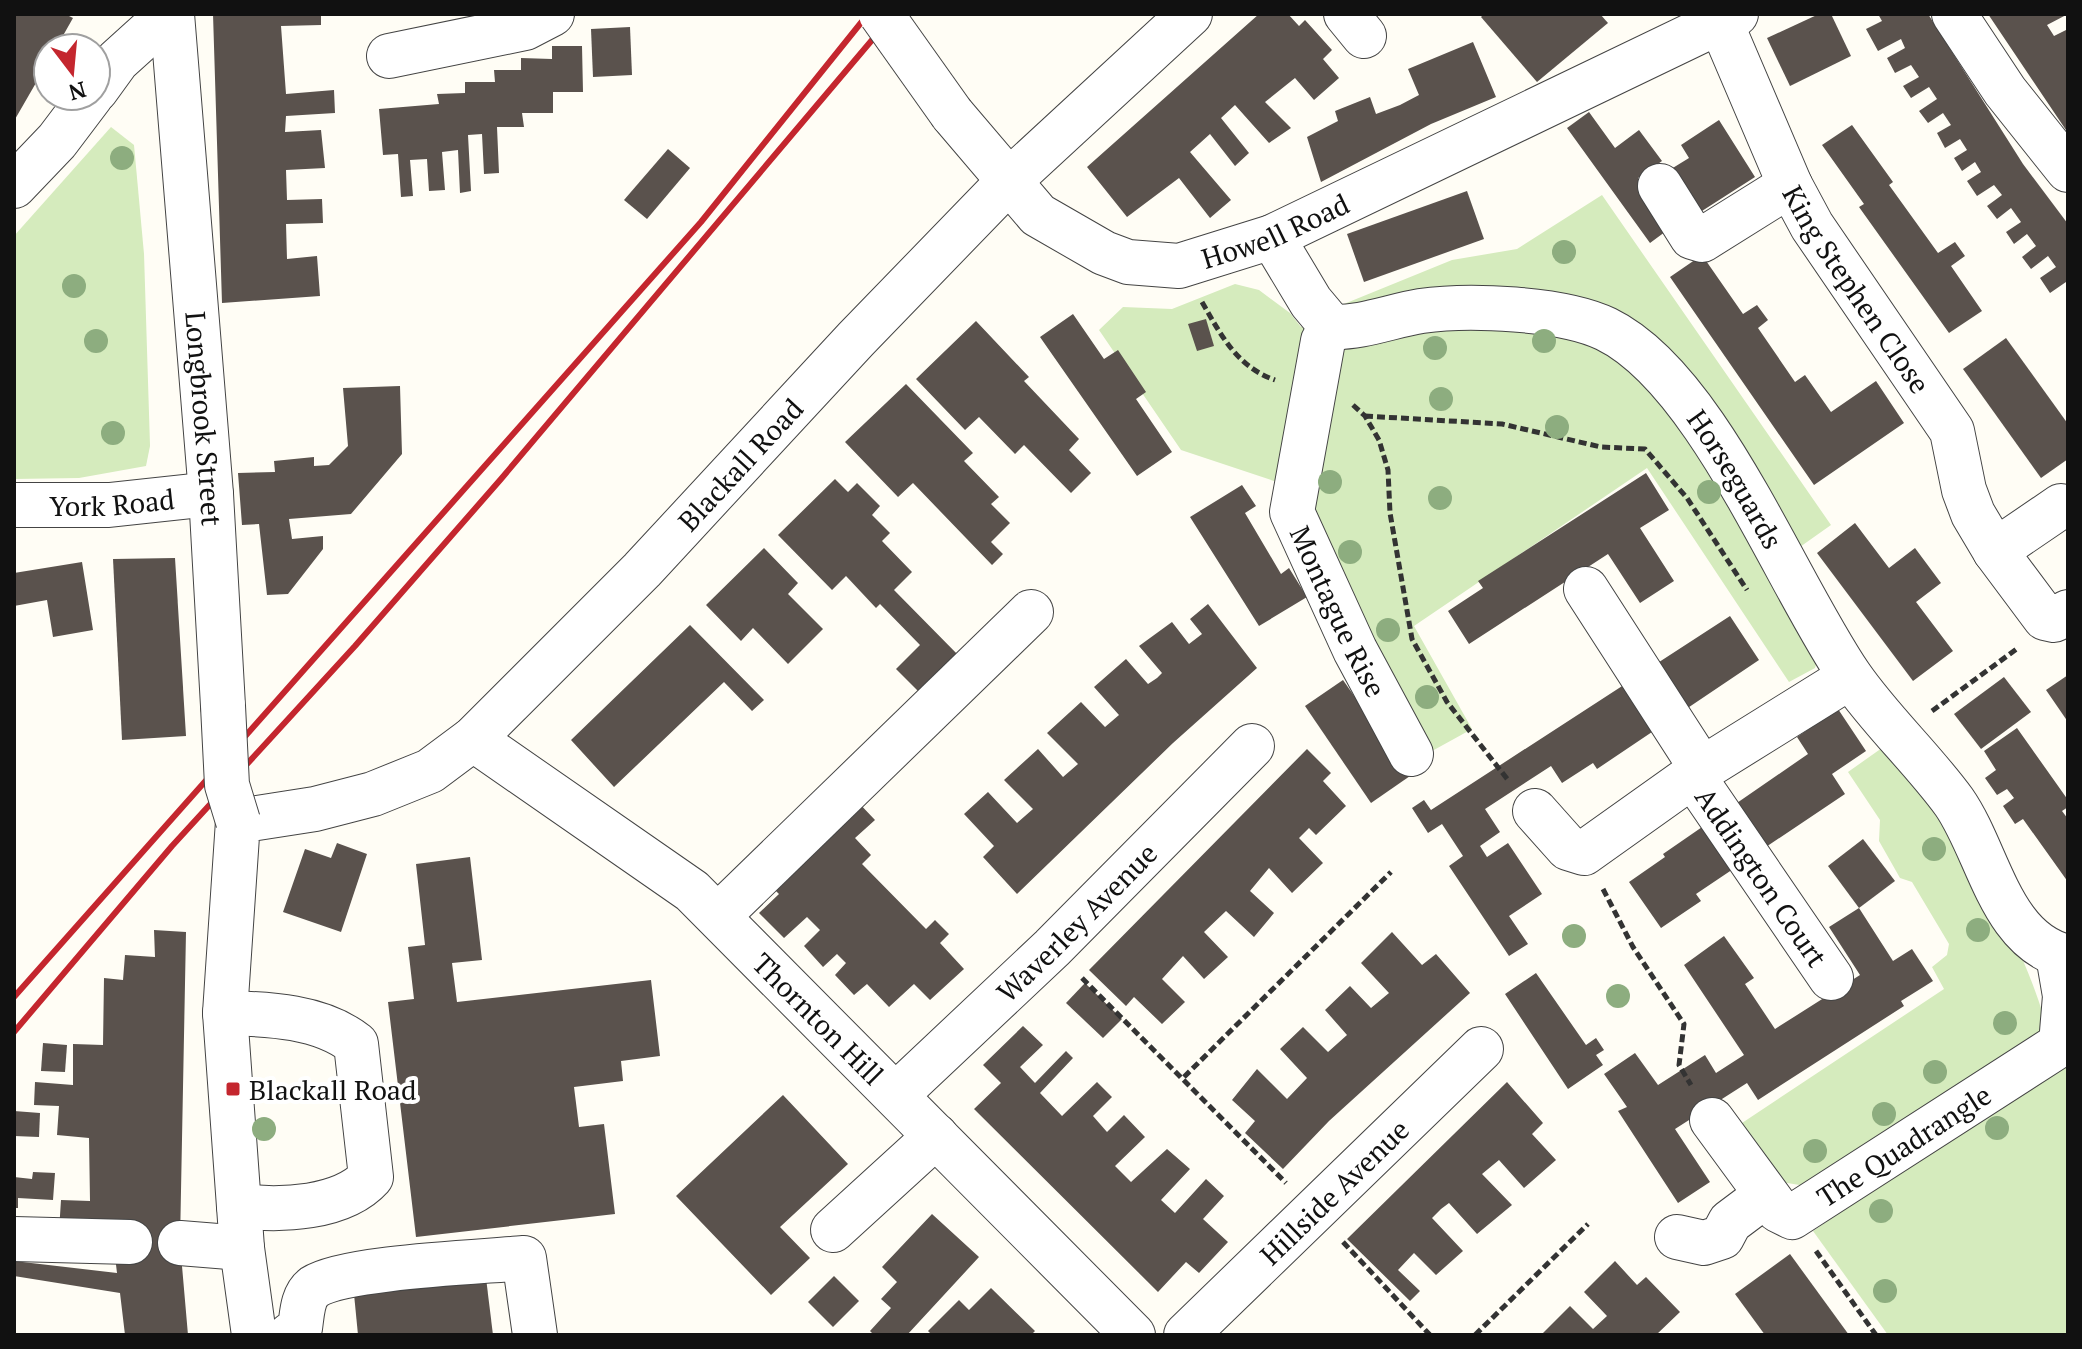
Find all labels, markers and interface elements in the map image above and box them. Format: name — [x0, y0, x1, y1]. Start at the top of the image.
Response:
north arrow — [32, 32, 112, 112]
text: N — [65, 75, 90, 108]
street label: King Stephen Close — [1775, 179, 1939, 400]
street label: Howell Road — [1197, 184, 1355, 276]
street label: Longbrook Street — [178, 310, 231, 528]
street label: Blackall Road — [669, 390, 811, 538]
street label: Horseguards — [1680, 402, 1792, 555]
street label: York Road — [49, 480, 176, 524]
street label: Montague Rise — [1282, 520, 1395, 703]
street label: Addington Court — [1687, 780, 1837, 974]
street label: Waverley Avenue — [988, 835, 1165, 1009]
street label: Thornton Hill — [745, 944, 892, 1092]
place label: Blackall Road — [249, 1071, 417, 1108]
street label: The Quadrangle — [1810, 1076, 1998, 1215]
marker: Blackall Road — [224, 1080, 242, 1098]
street label: Hillside Avenue — [1251, 1111, 1416, 1272]

